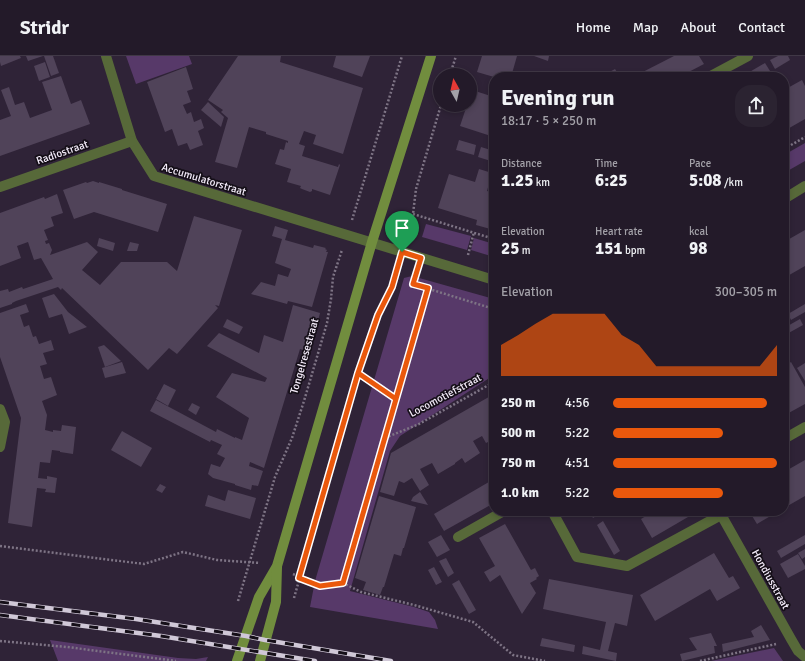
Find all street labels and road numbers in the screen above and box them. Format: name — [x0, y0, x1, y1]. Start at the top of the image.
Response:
street label: Radiostraat — [34, 137, 90, 167]
street label: Accumulatorstraat — [160, 160, 248, 199]
street label: Tongelresestraat — [287, 317, 322, 395]
street label: Locomotiefstraat — [407, 371, 484, 420]
street label: Hondiusstraat — [749, 547, 792, 611]

